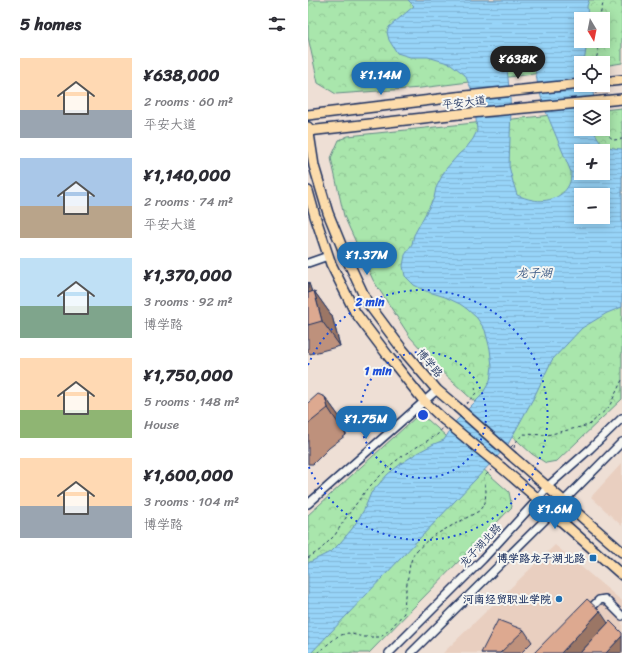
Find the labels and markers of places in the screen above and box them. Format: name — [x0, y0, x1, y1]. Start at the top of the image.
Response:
pin: ¥638K — [490, 46, 546, 80]
pin: ¥1.14M — [348, 62, 414, 96]
pin: ¥1.37M — [334, 242, 400, 276]
pin: ¥1.75M — [333, 406, 399, 440]
centre of rings — [416, 408, 430, 422]
pin: ¥1.6M — [527, 496, 583, 530]
place label: 博学路龙子湖北路 — [497, 549, 585, 568]
marker: 博学路龙子湖北路 — [588, 553, 598, 563]
place label: 河南经贸职业学院 — [463, 590, 551, 609]
marker: 河南经贸职业学院 — [554, 594, 564, 604]

